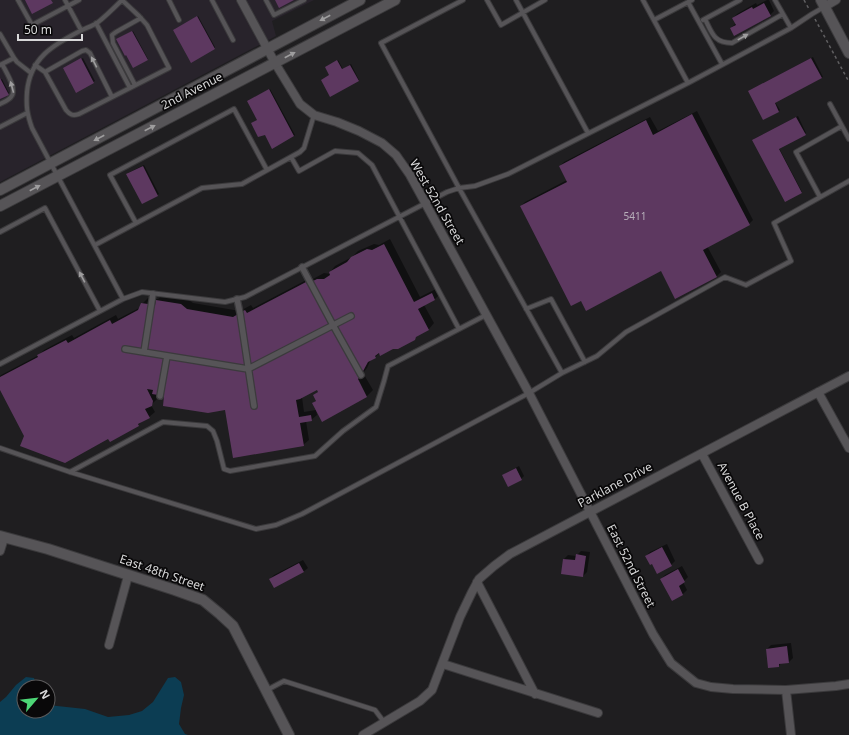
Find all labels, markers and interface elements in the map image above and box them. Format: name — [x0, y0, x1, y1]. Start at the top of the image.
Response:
one-way arrow — [319, 15, 331, 21]
scale bar — [18, 16, 82, 42]
text: 50 m — [24, 21, 52, 38]
one-way arrow — [738, 33, 749, 40]
one-way arrow — [284, 52, 296, 58]
one-way arrow — [91, 57, 97, 68]
street label: 2nd Avenue — [158, 68, 226, 113]
one-way arrow — [8, 80, 14, 93]
one-way arrow — [144, 125, 156, 131]
one-way arrow — [93, 134, 105, 141]
street label: West 52nd Street — [406, 156, 469, 248]
one-way arrow — [29, 184, 40, 191]
house number: 5411 — [624, 209, 646, 223]
one-way arrow — [79, 271, 85, 283]
street label: Parklane Drive — [574, 458, 655, 511]
street label: Avenue B Place — [714, 459, 769, 543]
street label: East 52nd Street — [603, 521, 660, 611]
street label: East 48th Street — [117, 550, 207, 595]
north arrow — [16, 679, 56, 719]
text: N — [37, 687, 54, 702]

